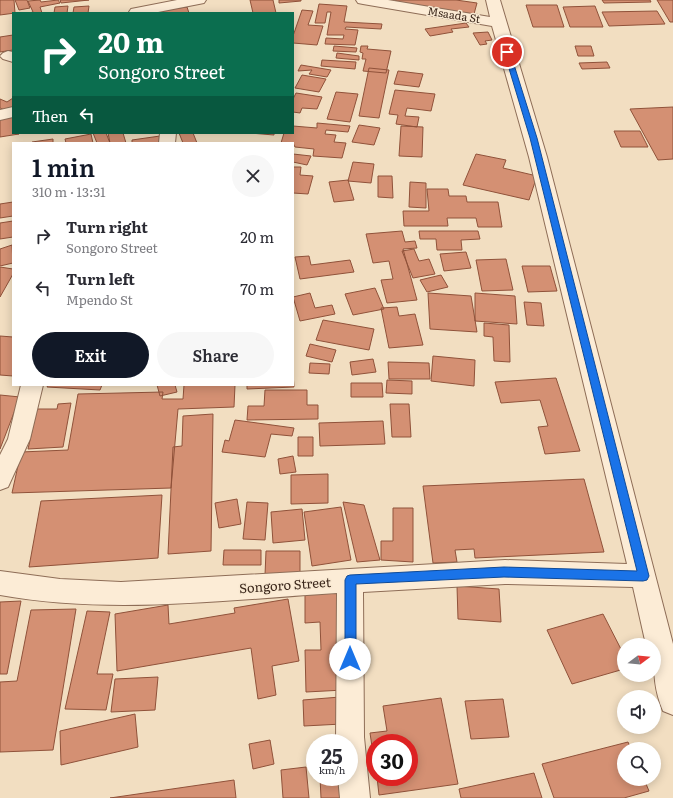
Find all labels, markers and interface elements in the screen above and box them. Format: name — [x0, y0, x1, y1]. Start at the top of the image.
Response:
street label: Msaada St — [427, 2, 482, 26]
text: 20 m — [98, 20, 164, 62]
icon: right — [32, 28, 84, 80]
pin — [490, 35, 524, 69]
icon: arrive — [496, 41, 518, 63]
text: Songoro Street — [98, 58, 225, 85]
text: Then — [32, 104, 68, 127]
icon: left — [76, 104, 98, 126]
text: 1 min — [32, 149, 95, 184]
button: close — [232, 155, 274, 197]
text: 310 m · 13:31 — [32, 182, 105, 201]
text: Turn right — [66, 215, 148, 238]
icon: right — [32, 225, 54, 247]
text: 20 m — [240, 225, 274, 248]
text: Songoro Street — [66, 238, 158, 257]
text: Turn left — [66, 267, 135, 290]
icon: left — [32, 277, 54, 299]
text: 70 m — [240, 277, 274, 300]
text: Mpendo St — [66, 290, 133, 309]
button: Exit — [32, 332, 149, 378]
button: Share — [157, 332, 274, 378]
street label: Songoro Street — [239, 572, 332, 597]
position arrow — [329, 638, 371, 680]
north arrow — [617, 638, 661, 682]
map controls — [617, 638, 661, 786]
button: sound — [617, 690, 661, 734]
speed limit sign: 30 — [366, 734, 418, 786]
text: 25 — [321, 740, 343, 770]
button: search — [617, 742, 661, 786]
text: km/h — [319, 762, 345, 777]

